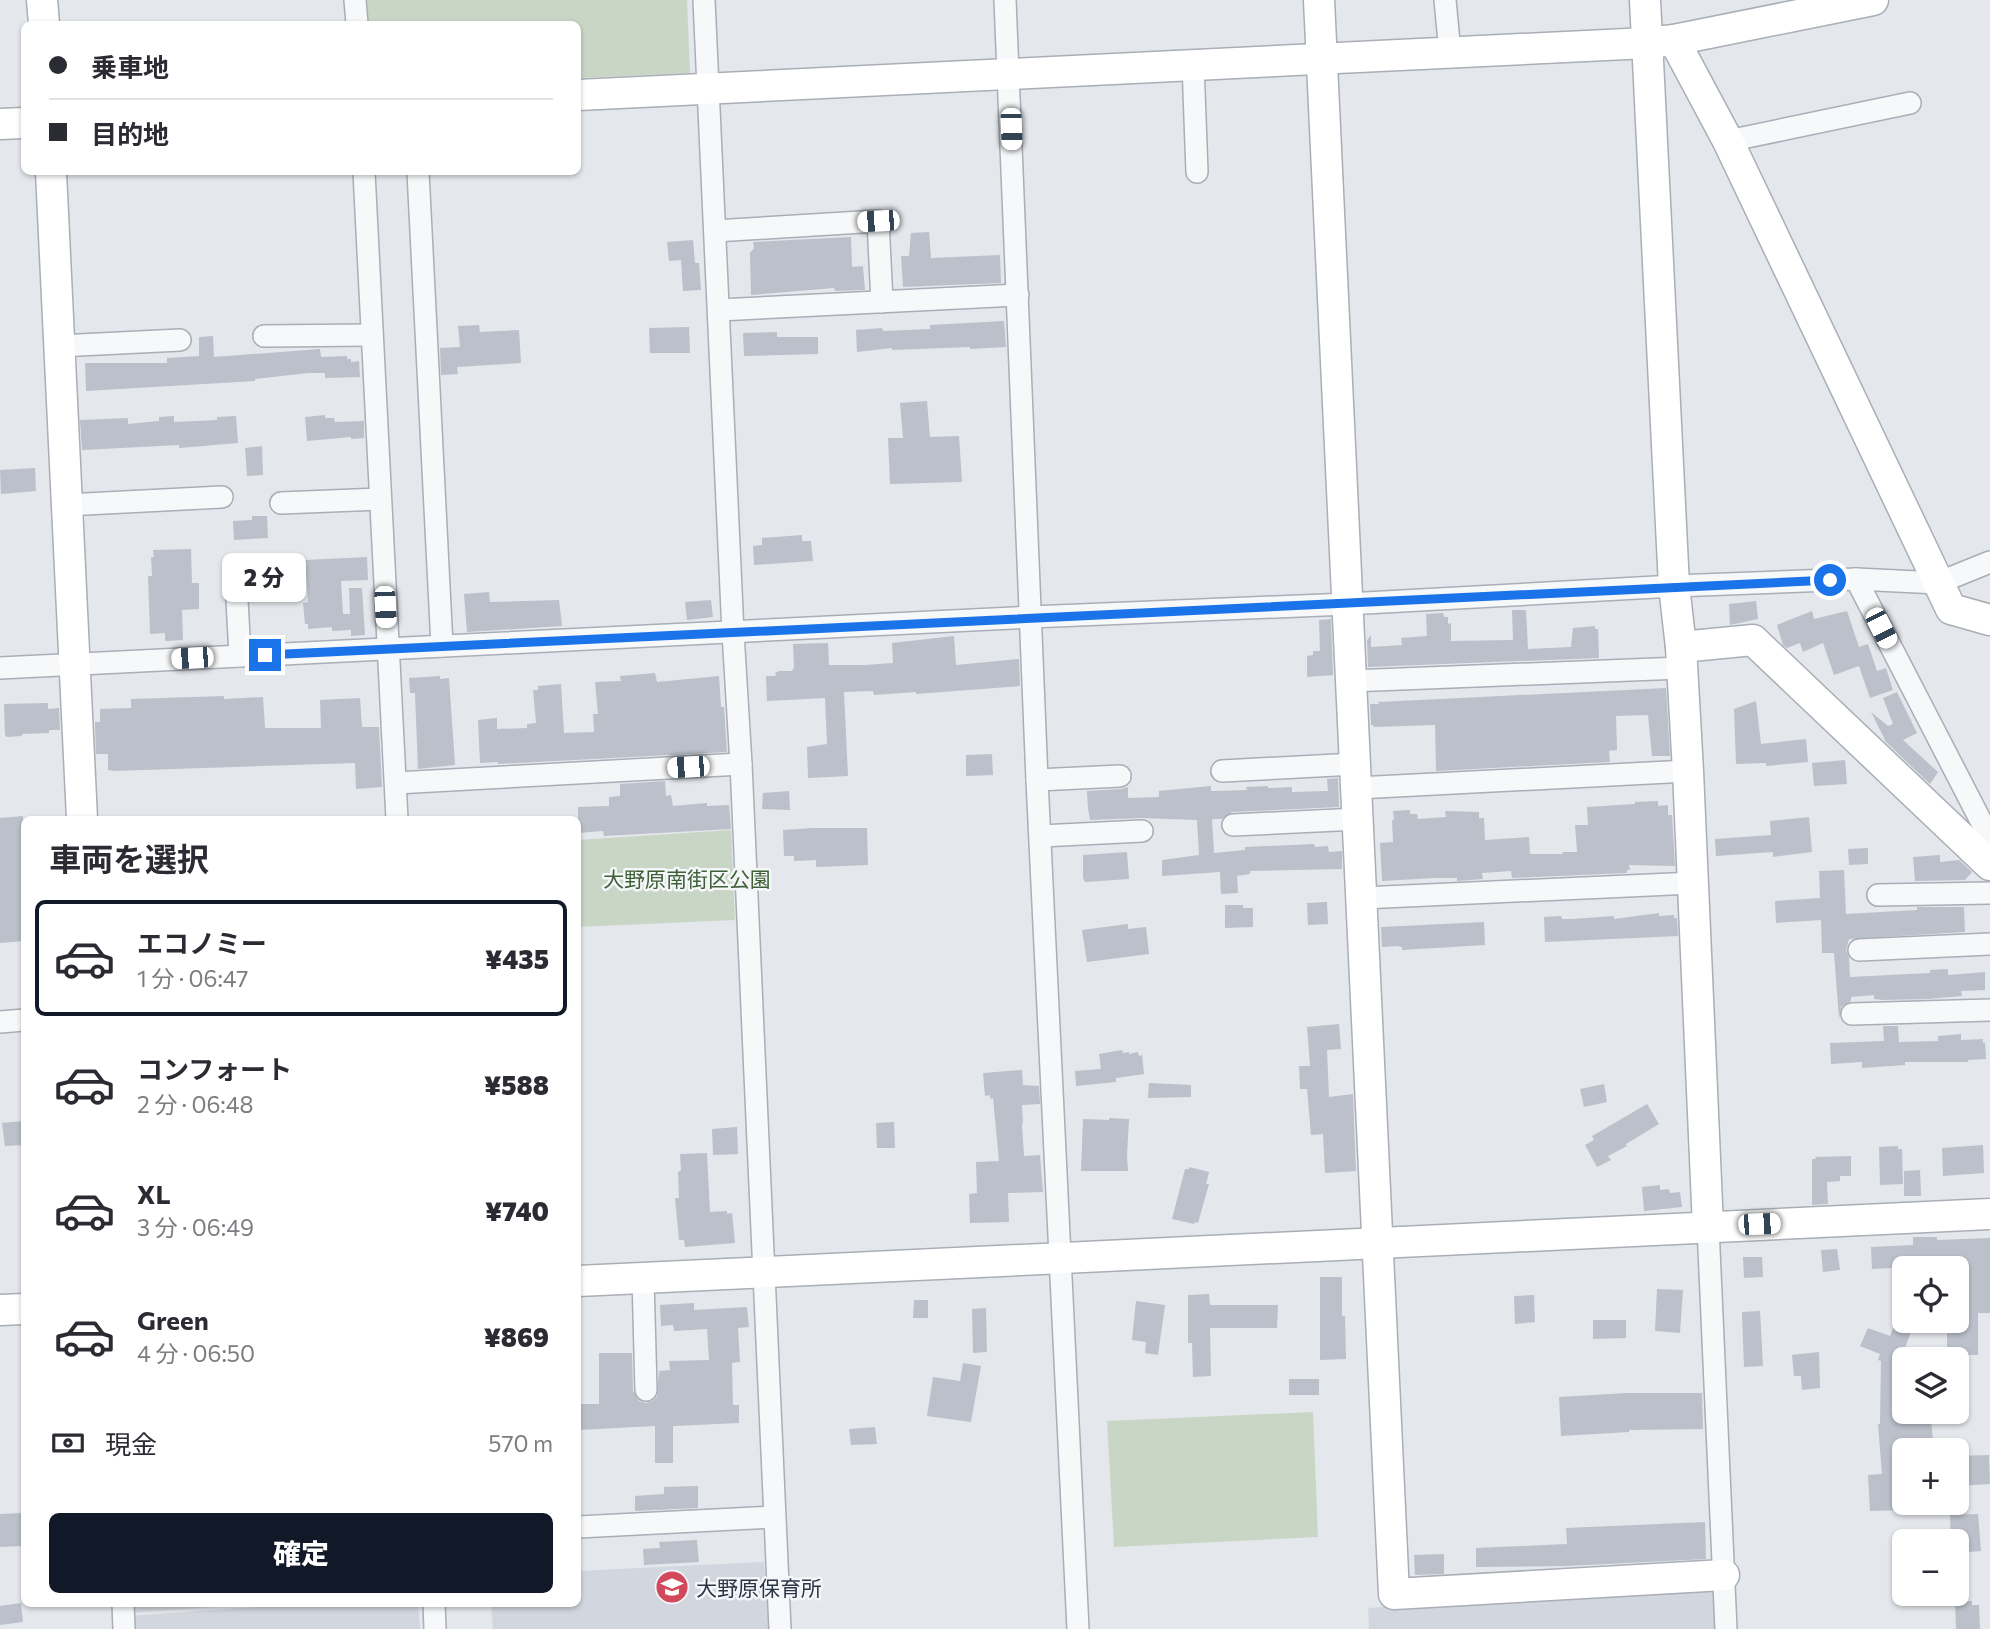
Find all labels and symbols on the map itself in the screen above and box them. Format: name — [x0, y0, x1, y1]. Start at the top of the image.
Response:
car — [1000, 108, 1023, 150]
car — [857, 209, 900, 233]
callout: 2 分 — [223, 554, 307, 602]
route start — [1814, 564, 1846, 596]
car — [374, 585, 397, 629]
car — [1863, 605, 1900, 651]
route end — [249, 639, 281, 671]
car — [171, 646, 214, 670]
car — [667, 755, 710, 779]
park label: 大野原南街区公園 — [603, 866, 771, 891]
car — [1738, 1213, 1781, 1235]
school or university icon: 大野原保育所 — [653, 1568, 691, 1606]
place label: 大野原保育所 — [696, 1575, 822, 1600]

